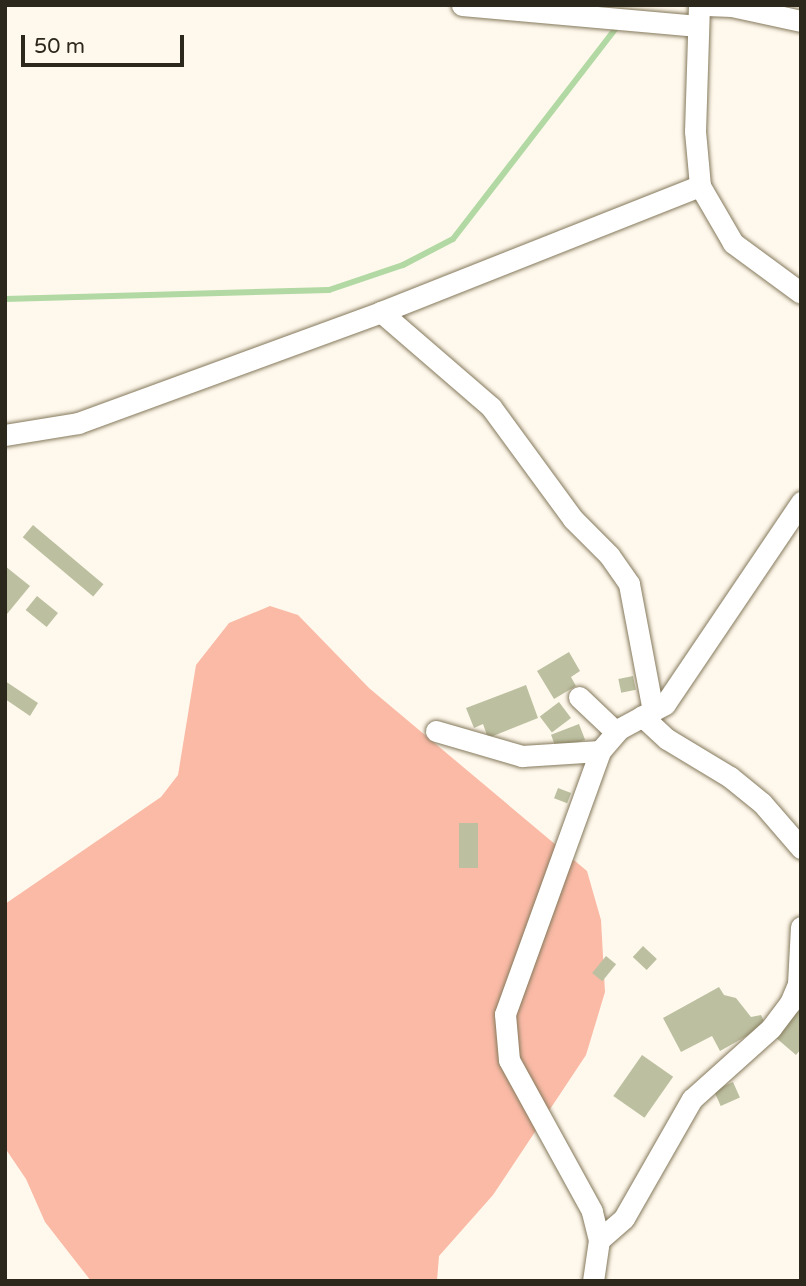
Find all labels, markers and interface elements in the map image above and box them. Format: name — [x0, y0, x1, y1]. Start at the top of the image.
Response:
scale bar — [24, 21, 187, 65]
text: 50 m — [34, 34, 85, 59]

